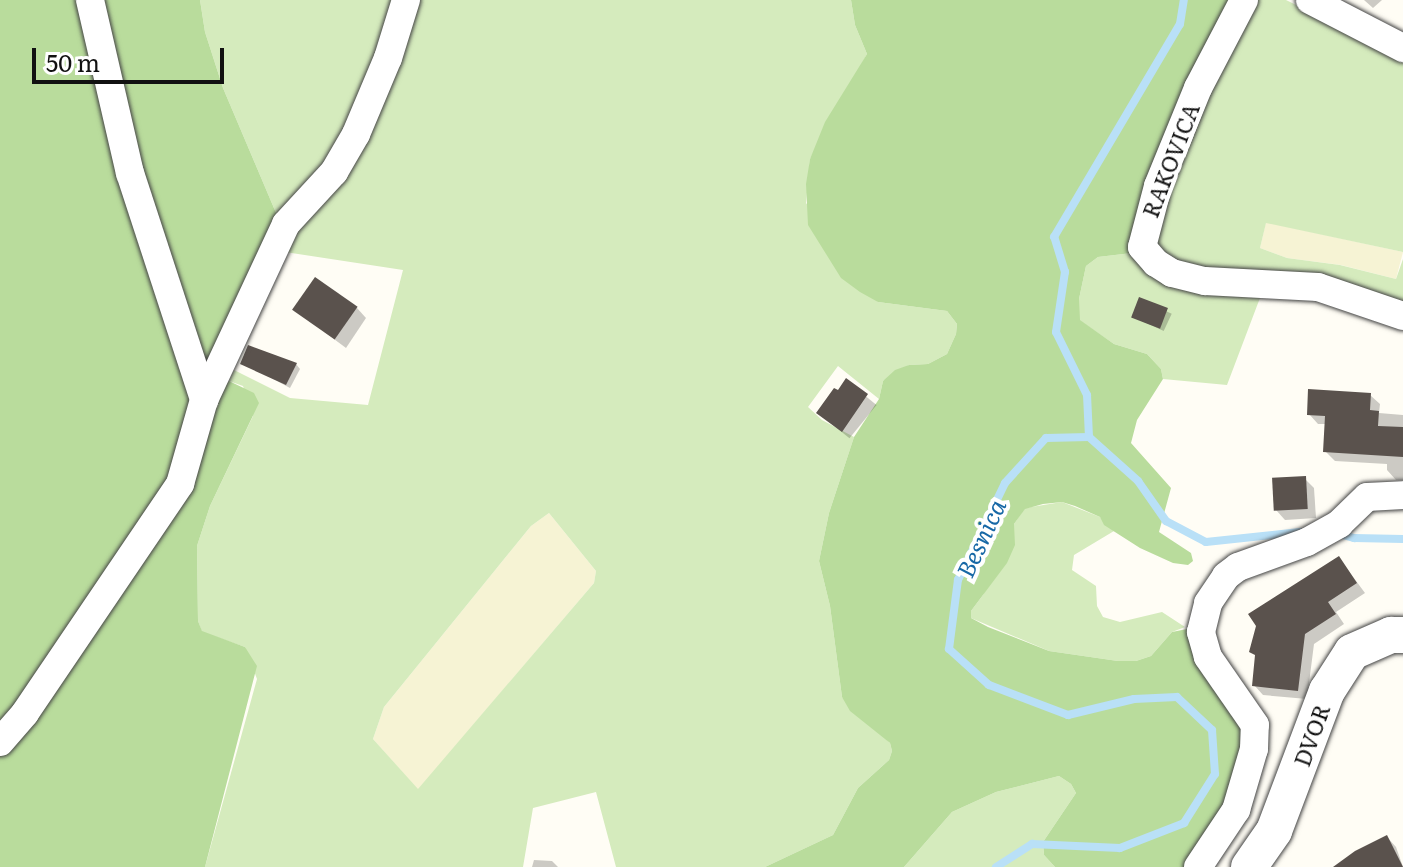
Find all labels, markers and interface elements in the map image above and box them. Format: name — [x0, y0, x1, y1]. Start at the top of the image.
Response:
scale bar — [36, 32, 228, 82]
text: 50 m — [46, 44, 100, 79]
street label: RAKOVICA — [1136, 99, 1204, 221]
water label: Besnica — [949, 494, 1011, 582]
street label: DVOR — [1288, 700, 1334, 770]

